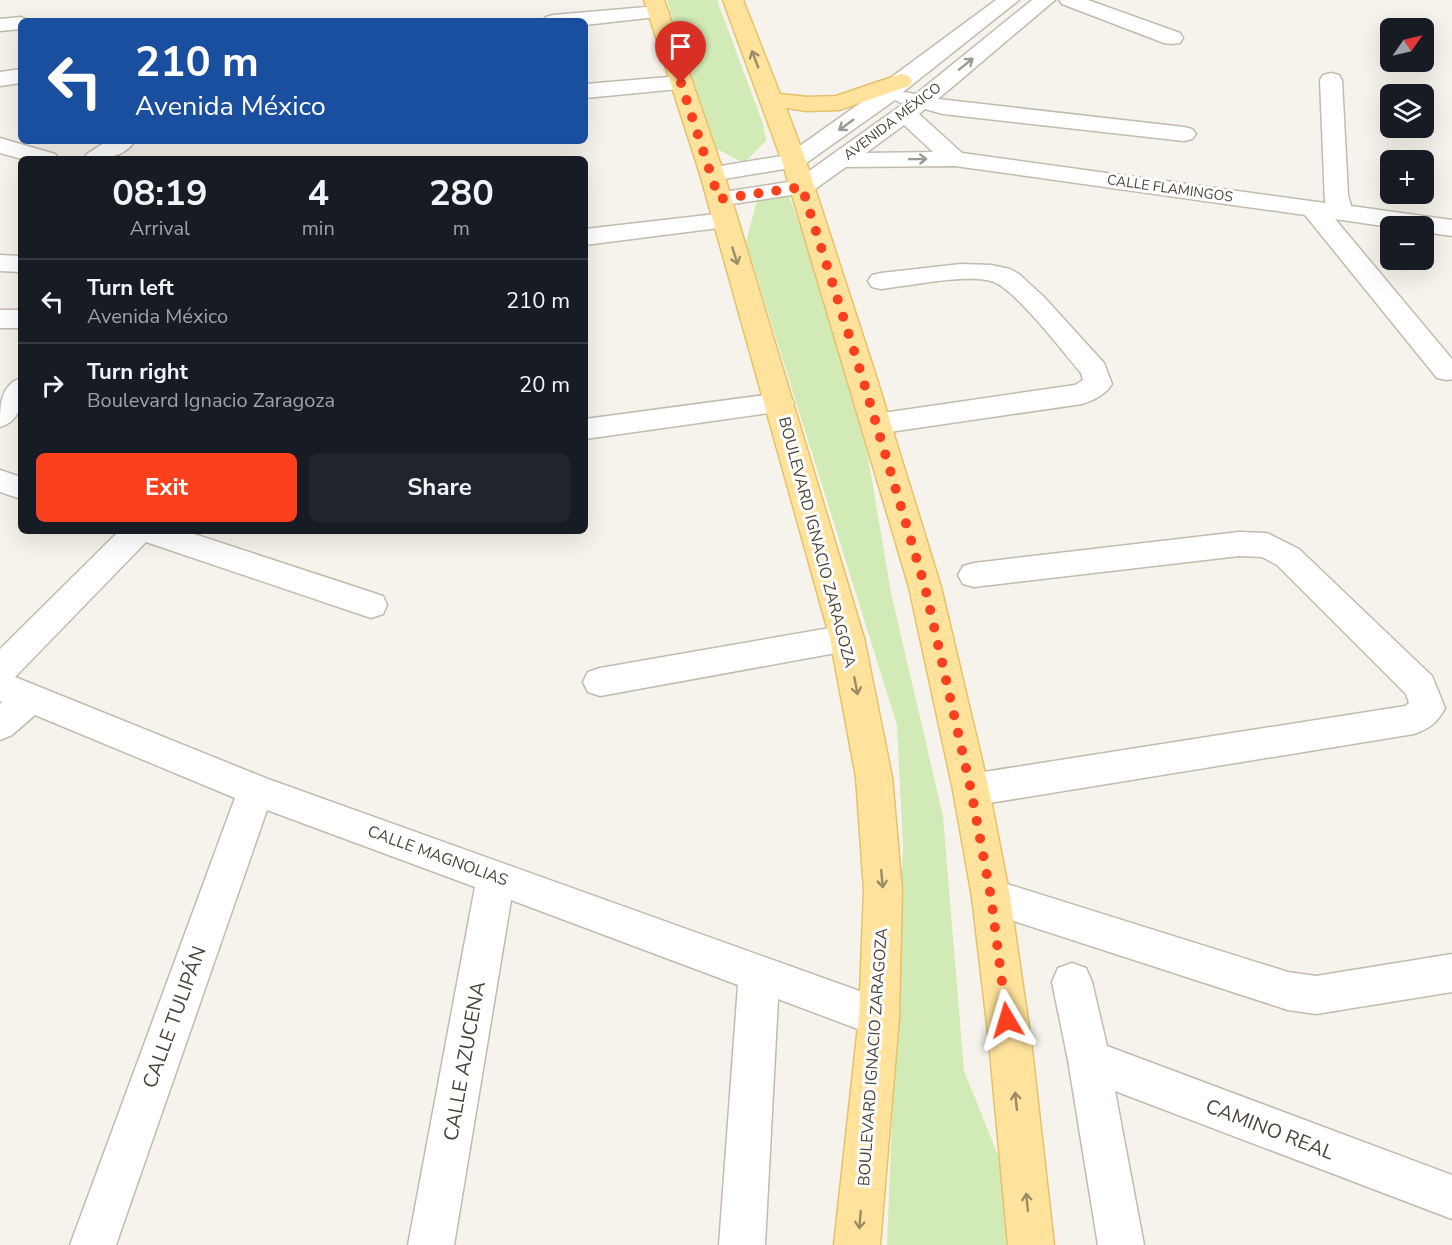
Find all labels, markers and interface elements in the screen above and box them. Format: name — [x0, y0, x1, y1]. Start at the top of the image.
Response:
north arrow — [1380, 18, 1434, 72]
map controls — [1380, 18, 1434, 270]
pin — [655, 21, 706, 83]
icon: arrive — [664, 30, 697, 63]
text: 210 m — [135, 34, 259, 91]
icon: left — [36, 42, 114, 120]
one-way arrow — [749, 50, 760, 69]
one-way arrow — [958, 58, 974, 71]
street label: AVENIDA MÉXICO — [840, 78, 945, 164]
button: layers — [1380, 84, 1434, 138]
text: Avenida México — [135, 88, 326, 125]
one-way arrow — [838, 118, 854, 131]
button: + — [1380, 150, 1434, 204]
one-way arrow — [908, 153, 928, 165]
text: 08:19 — [112, 169, 208, 218]
text: 4 — [307, 169, 329, 218]
text: 280 — [429, 169, 494, 218]
street label: CALLE FLAMINGOS — [1106, 170, 1235, 207]
text: Arrival — [130, 215, 190, 242]
text: min — [302, 215, 335, 242]
text: m — [453, 215, 470, 242]
button: − — [1380, 216, 1434, 270]
one-way arrow — [730, 246, 741, 265]
text: Turn left — [87, 273, 174, 303]
icon: left — [36, 285, 69, 318]
text: 210 m — [506, 286, 570, 316]
text: Avenida México — [87, 303, 228, 330]
text: Turn right — [87, 357, 188, 387]
icon: right — [36, 369, 69, 402]
text: 20 m — [519, 370, 570, 400]
text: Boulevard Ignacio Zaragoza — [87, 387, 335, 414]
street label: BOULEVARD IGNACIO ZARAGOZA — [773, 414, 861, 670]
button: Exit — [36, 453, 297, 522]
button: Share — [309, 453, 570, 522]
one-way arrow — [851, 676, 862, 695]
street label: CALLE MAGNOLIAS — [364, 820, 511, 892]
one-way arrow — [877, 868, 888, 888]
street label: BOULEVARD IGNACIO ZARAGOZA — [853, 927, 893, 1187]
street label: CALLE TULIPÁN — [136, 942, 213, 1092]
street label: CALLE AZUCENA — [437, 979, 492, 1143]
position arrow — [975, 988, 1039, 1052]
one-way arrow — [1010, 1091, 1021, 1111]
street label: CAMINO REAL — [1202, 1093, 1338, 1166]
one-way arrow — [1021, 1192, 1032, 1212]
one-way arrow — [854, 1209, 865, 1229]

